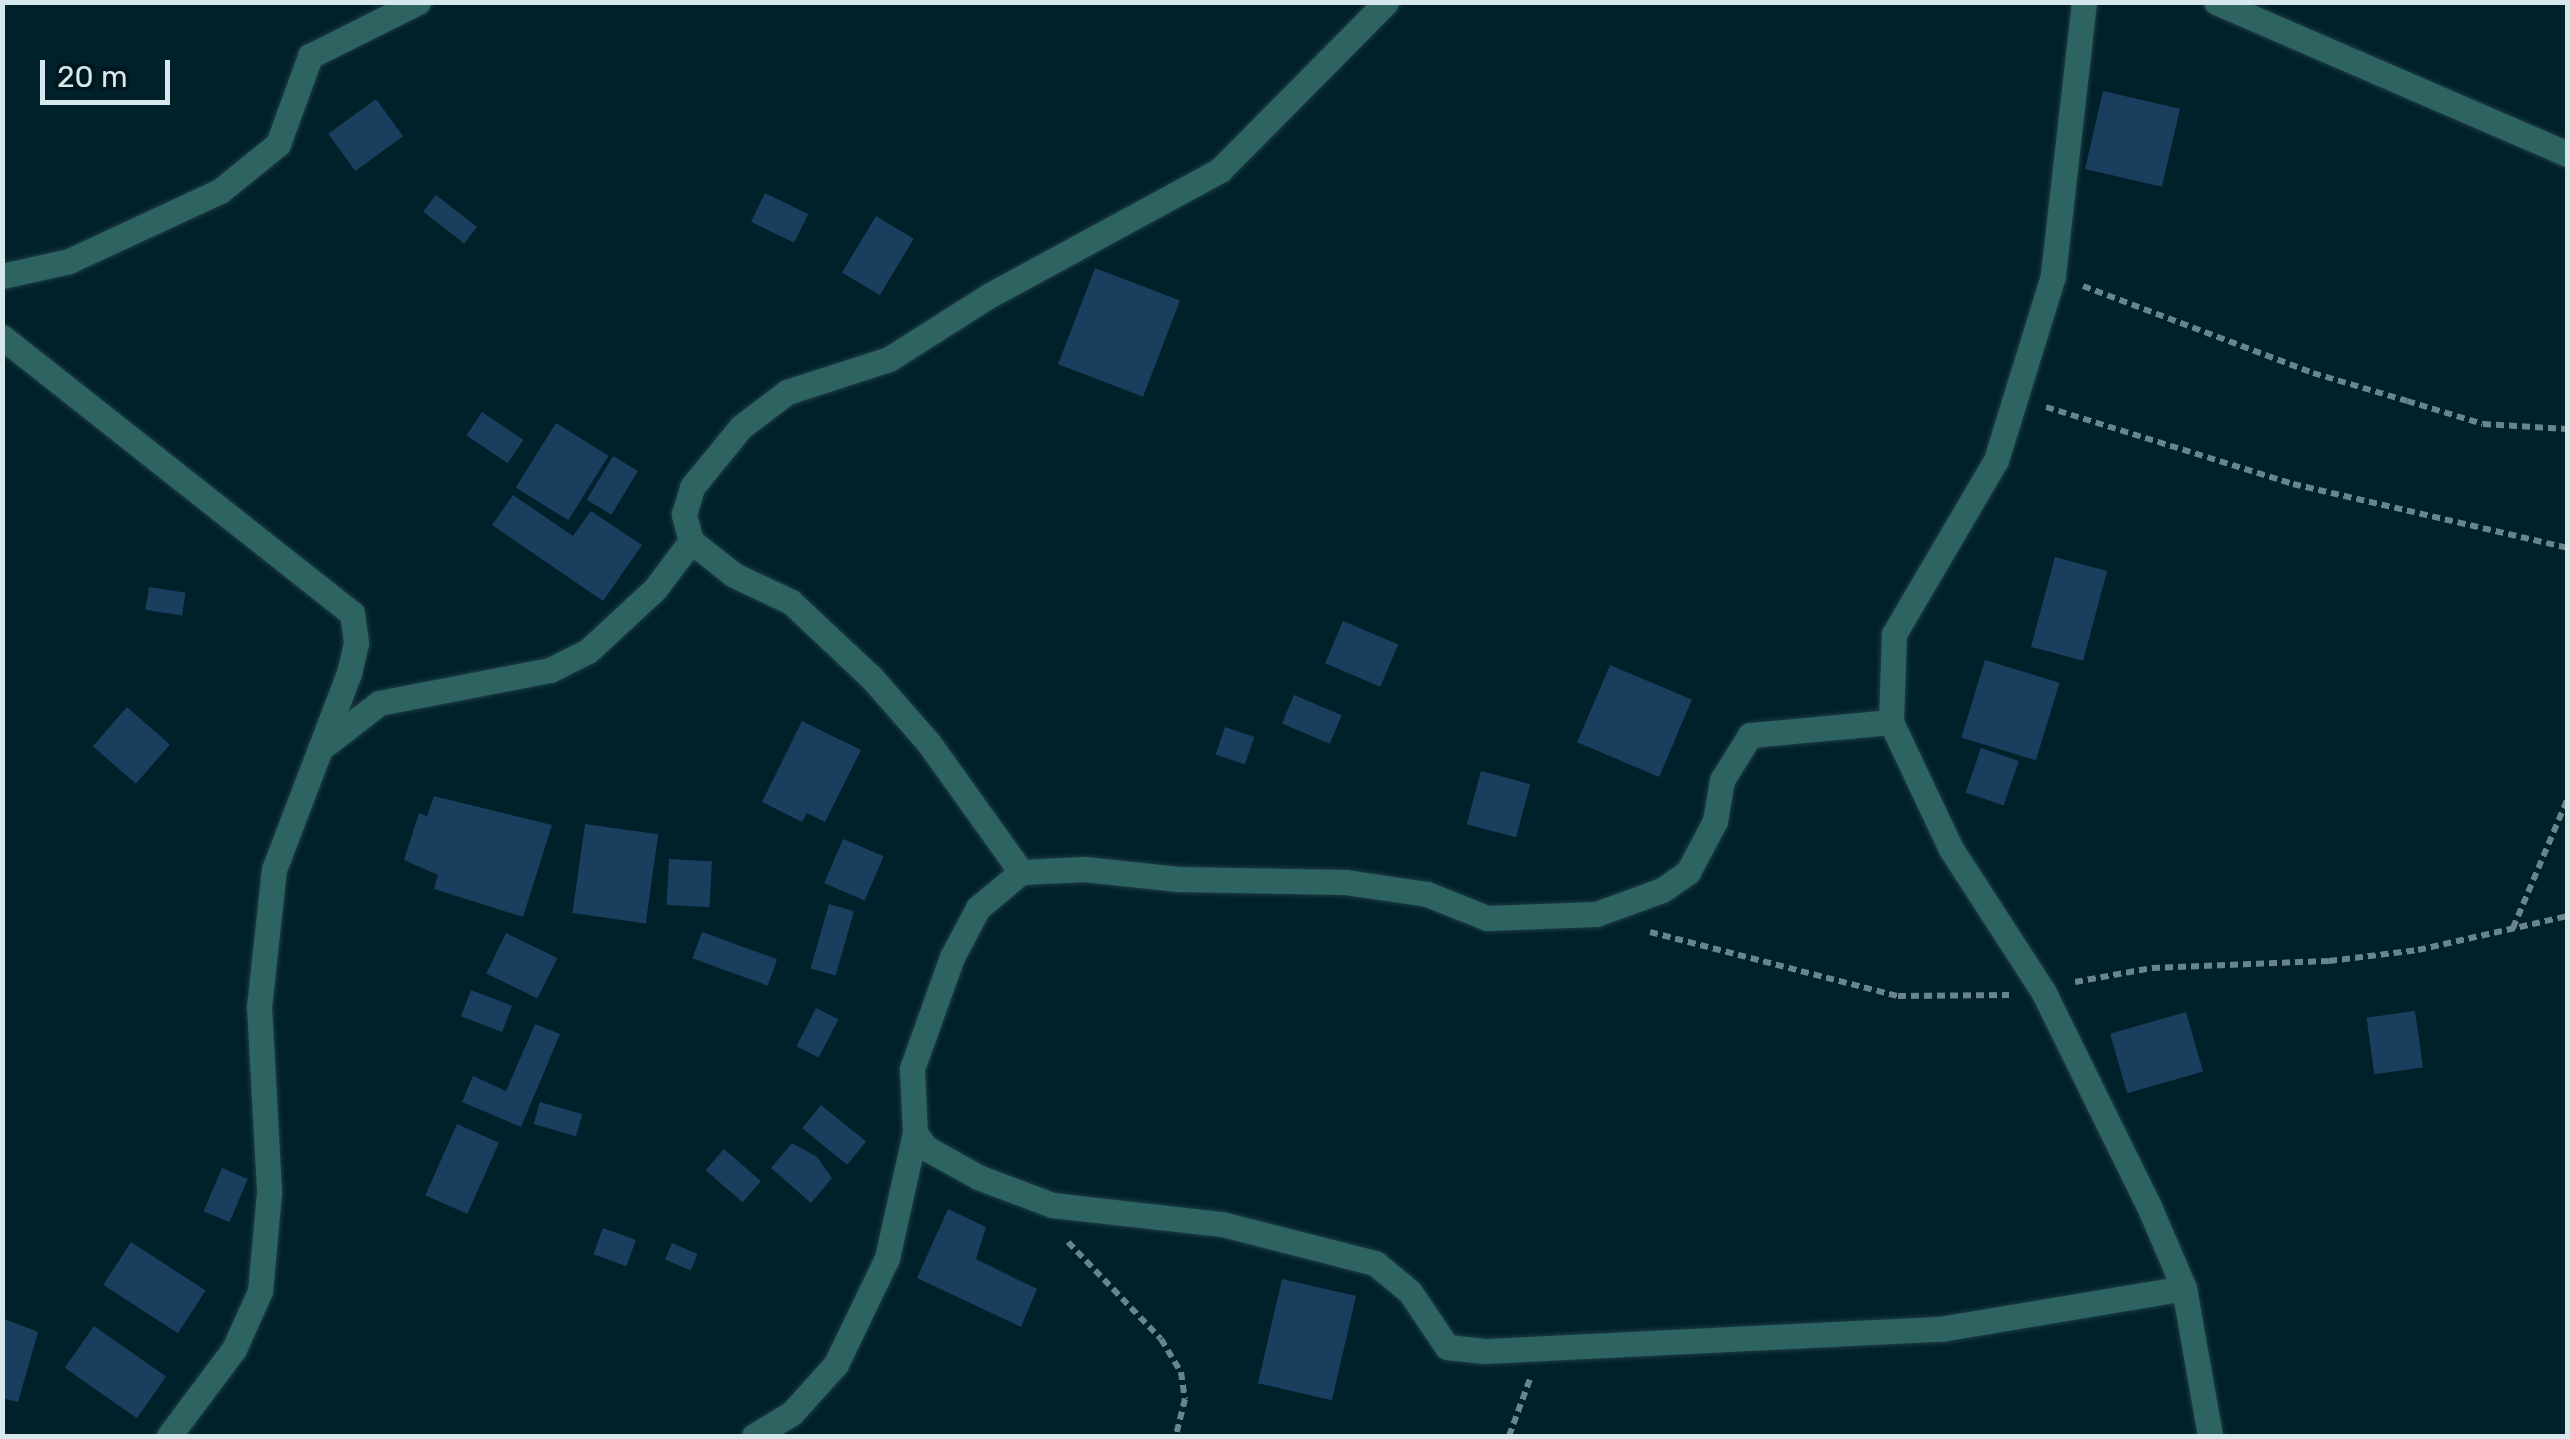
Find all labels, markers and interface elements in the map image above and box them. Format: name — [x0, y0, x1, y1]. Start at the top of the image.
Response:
scale bar — [45, 40, 175, 102]
text: 20 m — [57, 59, 128, 95]

